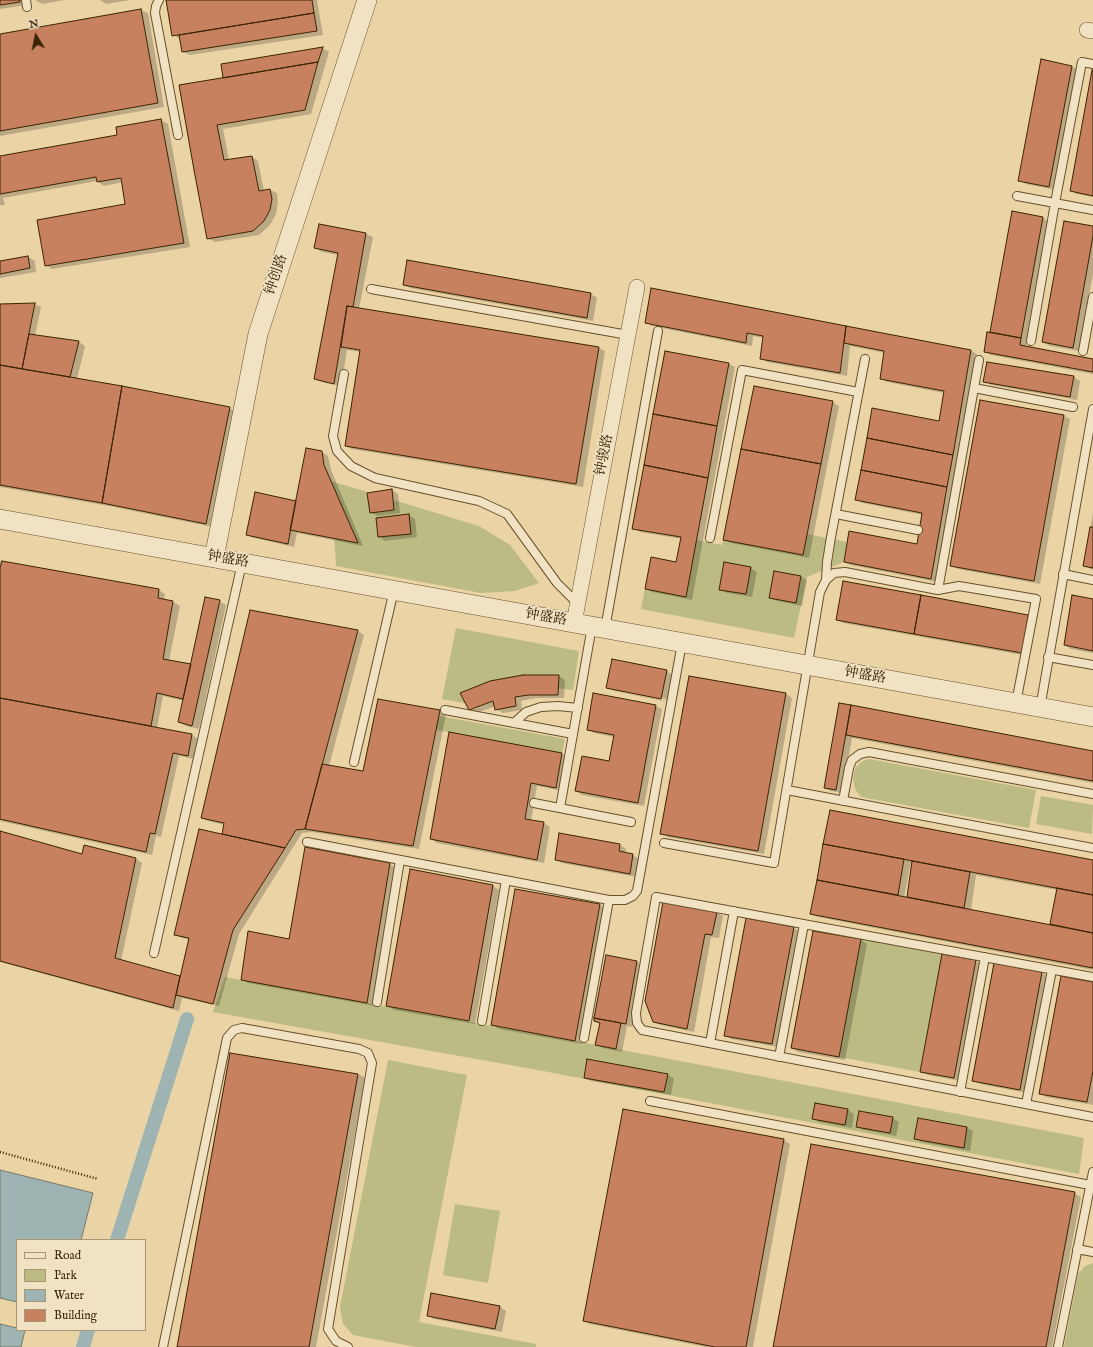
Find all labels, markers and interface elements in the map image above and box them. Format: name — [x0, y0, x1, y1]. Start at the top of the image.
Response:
north arrow — [16, 16, 56, 56]
text: N — [28, 16, 40, 32]
street label: 钟创路 — [263, 252, 291, 298]
street label: 钟骏路 — [593, 433, 617, 477]
street label: 钟盛路 — [206, 548, 250, 572]
street label: 钟盛路 — [524, 606, 568, 630]
street label: 钟盛路 — [843, 664, 887, 688]
legend — [16, 1239, 146, 1331]
text: Road — [54, 1248, 81, 1263]
text: Park — [54, 1268, 77, 1283]
text: Water — [54, 1288, 84, 1303]
text: Building — [54, 1308, 97, 1323]

